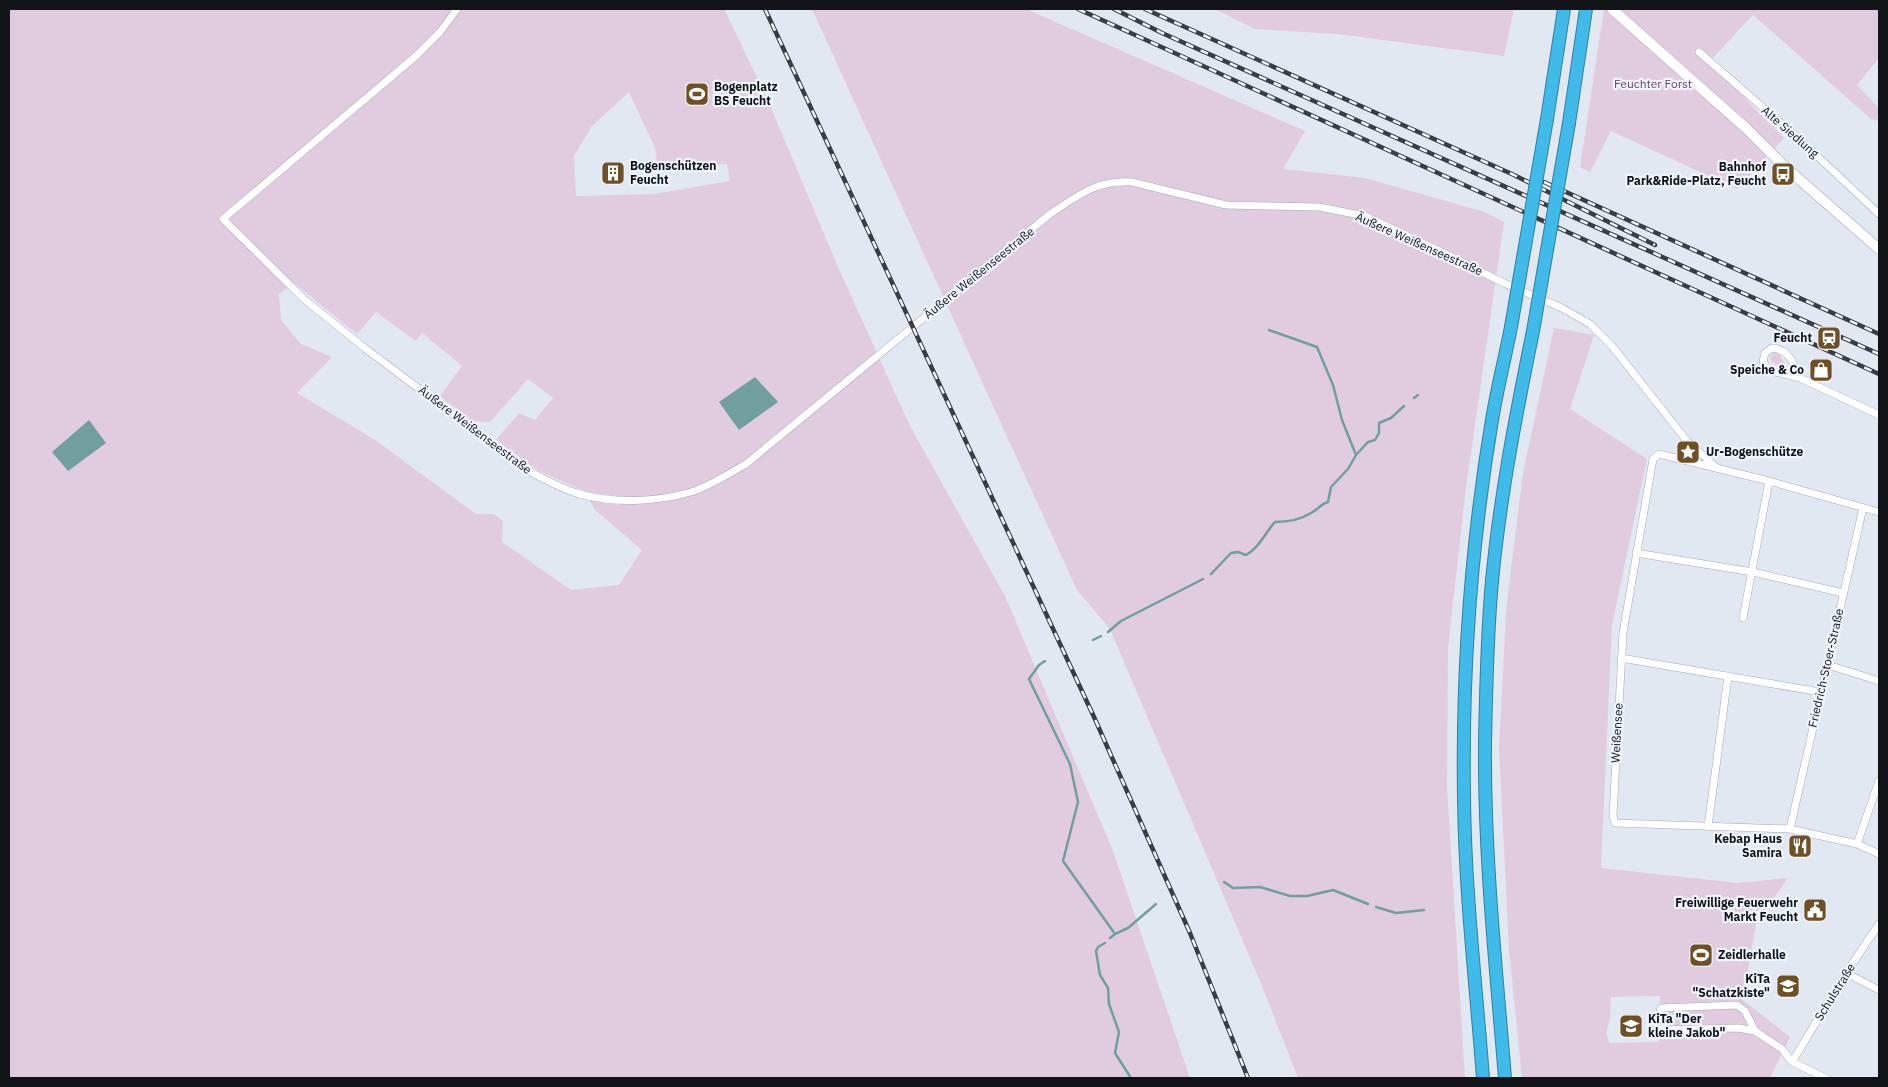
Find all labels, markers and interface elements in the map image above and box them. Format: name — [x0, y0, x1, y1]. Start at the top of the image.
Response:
park label: Feuchter Forst — [1614, 76, 1692, 91]
place label: Bogenplatz BS Feucht — [714, 79, 778, 108]
sports icon: Bogenplatz BS Feucht — [684, 81, 710, 107]
street label: Alte Siedlung — [1759, 103, 1823, 161]
place label: Bogenschützen Feucht — [630, 158, 716, 187]
place label: Bahnhof Park&Ride-Platz, Feucht — [1626, 159, 1767, 188]
building icon: Bogenschützen Feucht — [600, 160, 626, 186]
bus stop icon: Bahnhof Park&Ride-Platz, Feucht — [1770, 161, 1796, 187]
street label: Äußere Weißenseestraße — [1353, 209, 1486, 279]
street label: Äußere Weißenseestraße — [920, 223, 1037, 322]
station icon: Feucht — [1816, 325, 1842, 351]
place label: Feucht — [1774, 330, 1812, 345]
shop icon: Speiche & Co — [1808, 357, 1834, 383]
place label: Speiche & Co — [1730, 362, 1804, 377]
street label: Äußere Weißenseestraße — [416, 382, 535, 477]
place icon: Ur-Bogenschütze — [1675, 439, 1701, 465]
place label: Ur-Bogenschütze — [1706, 444, 1803, 459]
street label: Friedrich-Stoer-Straße — [1805, 607, 1847, 729]
street label: Weißensee — [1607, 702, 1626, 763]
place label: Kebap Haus Samira — [1714, 831, 1782, 860]
restaurant icon: Kebap Haus Samira — [1787, 833, 1813, 859]
place label: Freiwillige Feuerwehr Markt Feucht — [1675, 895, 1798, 924]
public building icon: Freiwillige Feuerwehr Markt Feucht — [1802, 897, 1828, 923]
sports icon: Zeidlerhalle — [1688, 942, 1714, 968]
place label: Zeidlerhalle — [1718, 947, 1786, 962]
street label: Schulstraße — [1811, 960, 1858, 1023]
place label: KiTa "Schatzkiste" — [1692, 971, 1770, 1000]
school or university icon: KiTa "Schatzkiste" — [1775, 973, 1801, 999]
place label: KiTa "Der kleine Jakob" — [1648, 1011, 1725, 1040]
school or university icon: KiTa "Der kleine Jakob" — [1618, 1013, 1644, 1039]

